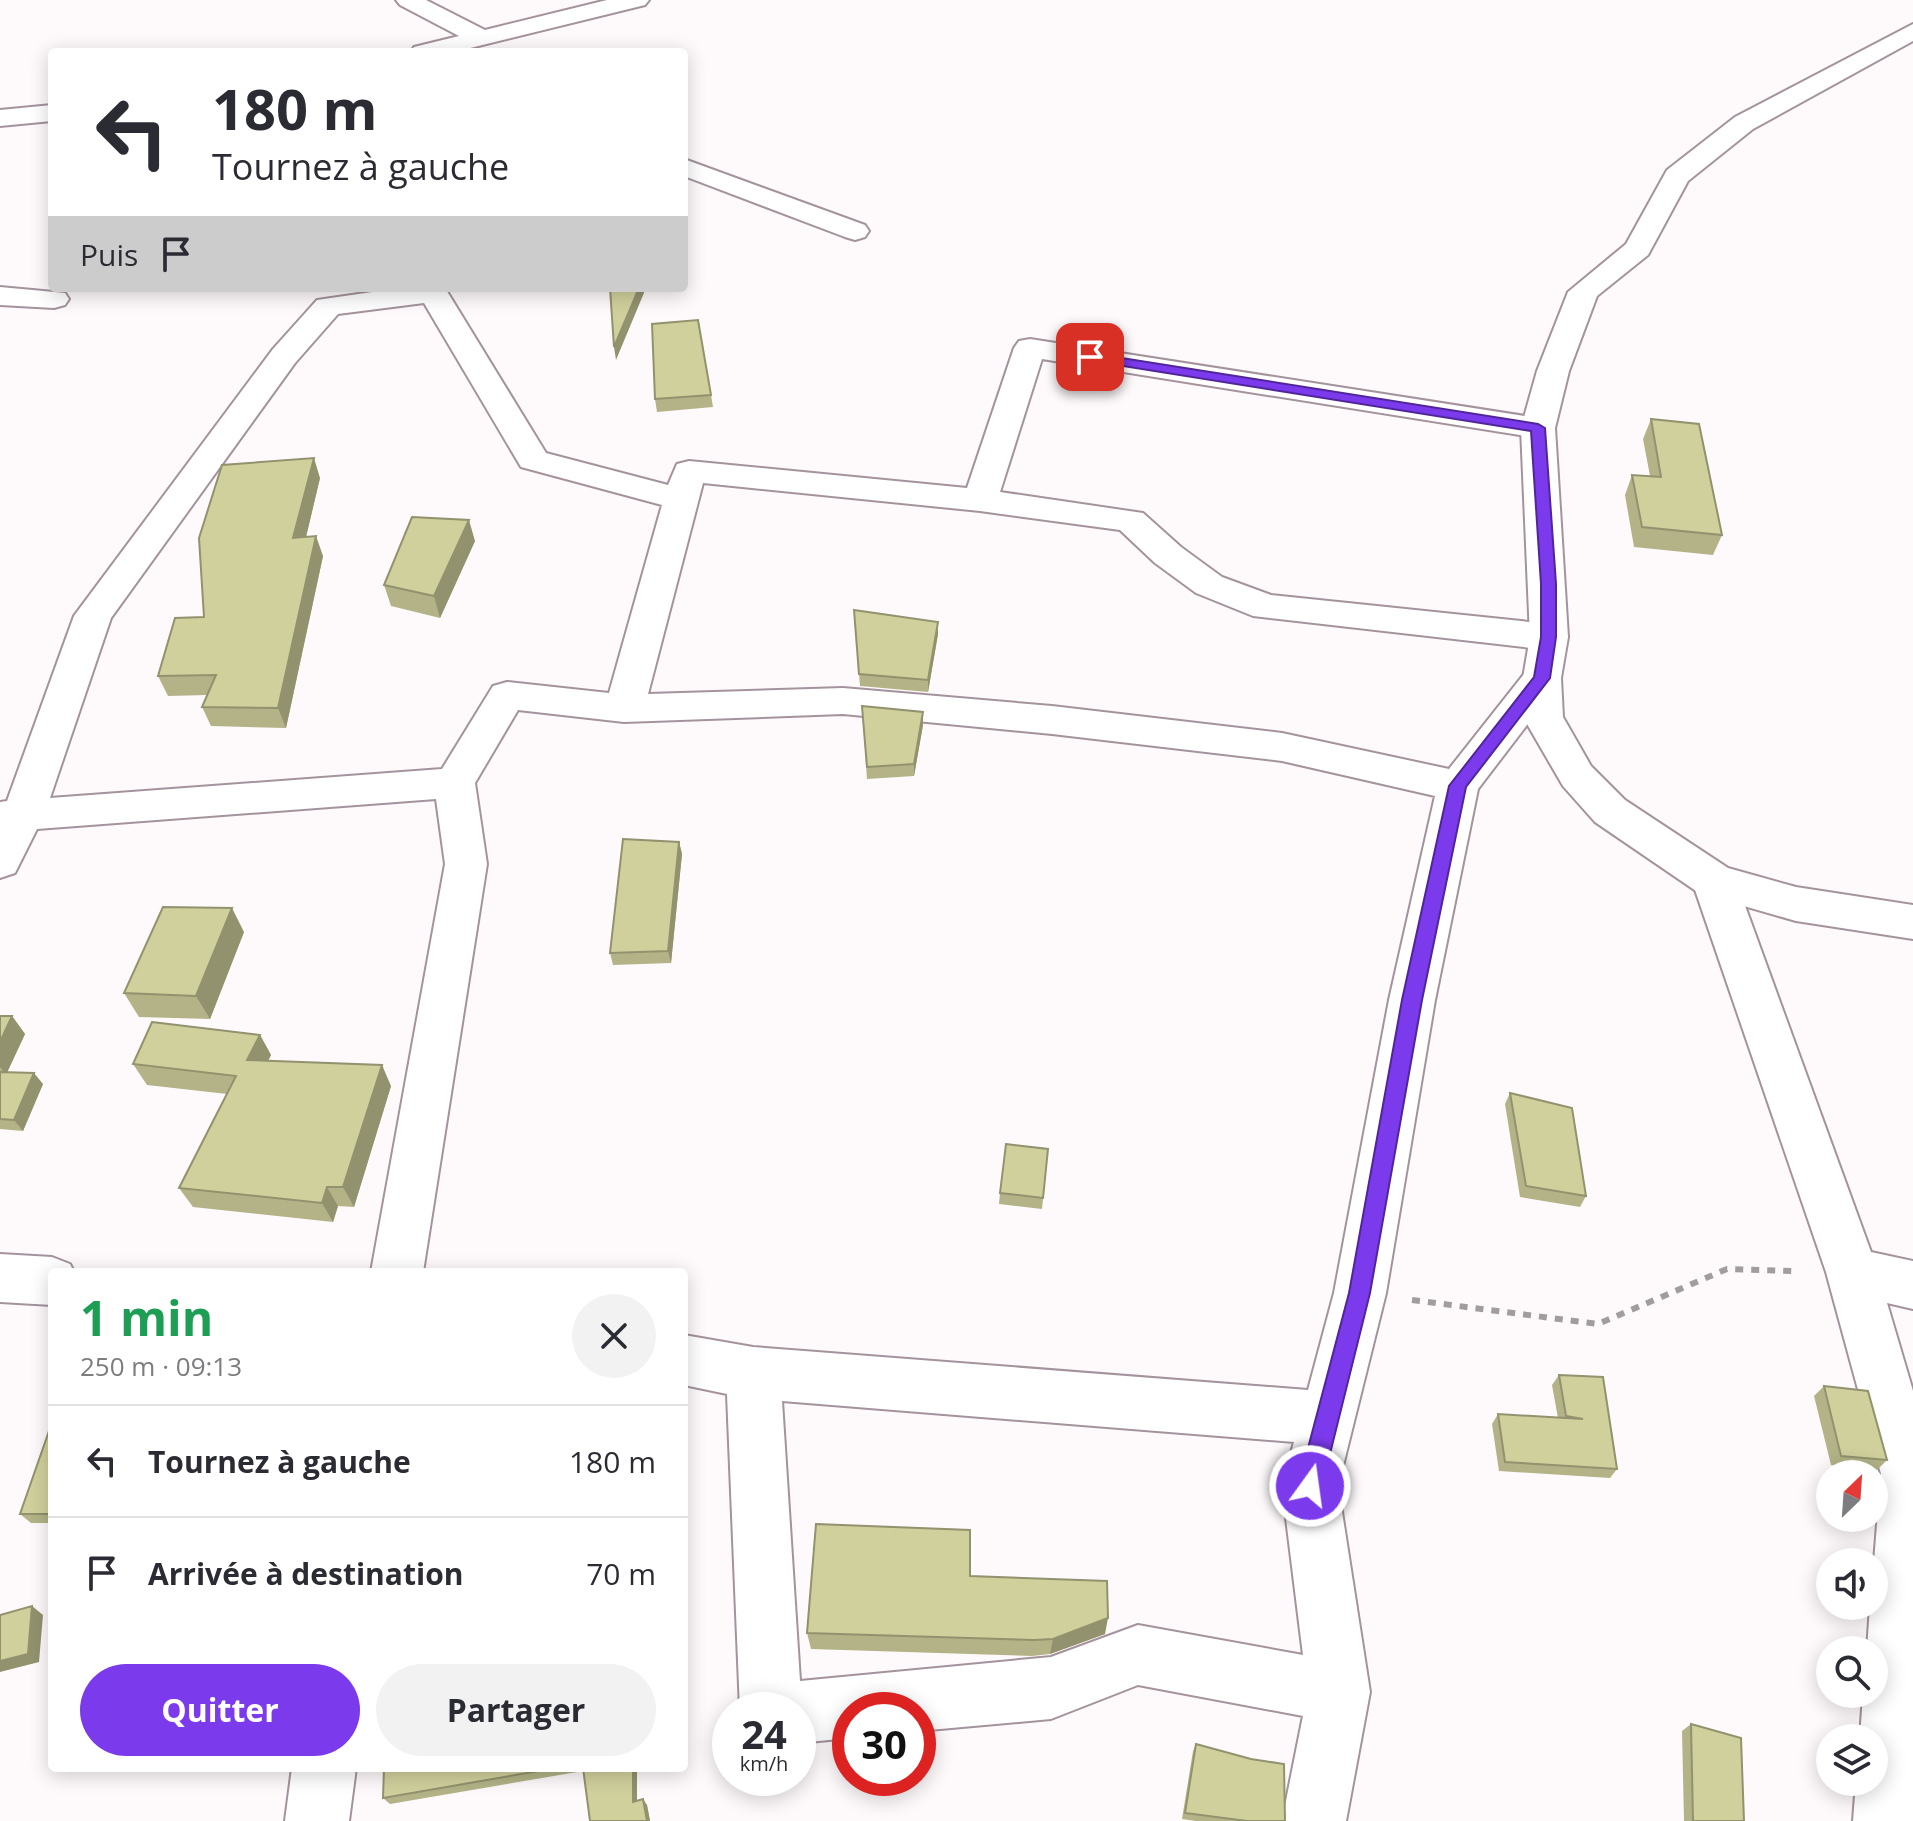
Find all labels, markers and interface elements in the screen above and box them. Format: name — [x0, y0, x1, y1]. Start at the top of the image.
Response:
text: 180 m — [212, 70, 378, 146]
icon: left — [80, 80, 184, 184]
text: Tournez à gauche — [212, 142, 509, 191]
icon: arrive — [154, 232, 198, 276]
text: Puis — [80, 234, 138, 275]
pin — [1056, 323, 1124, 391]
icon: arrive — [1068, 335, 1112, 379]
text: 1 min — [80, 1285, 213, 1350]
button: close — [572, 1294, 656, 1378]
text: 250 m · 09:13 — [80, 1348, 242, 1384]
icon: left — [80, 1439, 124, 1483]
text: Tournez à gauche — [148, 1441, 411, 1482]
text: 180 m — [569, 1441, 656, 1482]
position arrow — [1268, 1444, 1352, 1528]
north arrow — [1816, 1460, 1888, 1532]
map controls — [1816, 1460, 1888, 1796]
button: sound — [1816, 1548, 1888, 1620]
icon: arrive — [80, 1551, 124, 1595]
text: Arrivée à destination — [148, 1553, 463, 1594]
text: 70 m — [586, 1553, 656, 1594]
button: search — [1816, 1636, 1888, 1708]
button: Quitter — [80, 1664, 360, 1756]
button: Partager — [376, 1664, 656, 1756]
speed limit sign: 30 — [832, 1692, 936, 1796]
text: 24 — [741, 1706, 787, 1761]
button: layers — [1816, 1724, 1888, 1796]
text: km/h — [740, 1750, 788, 1777]

